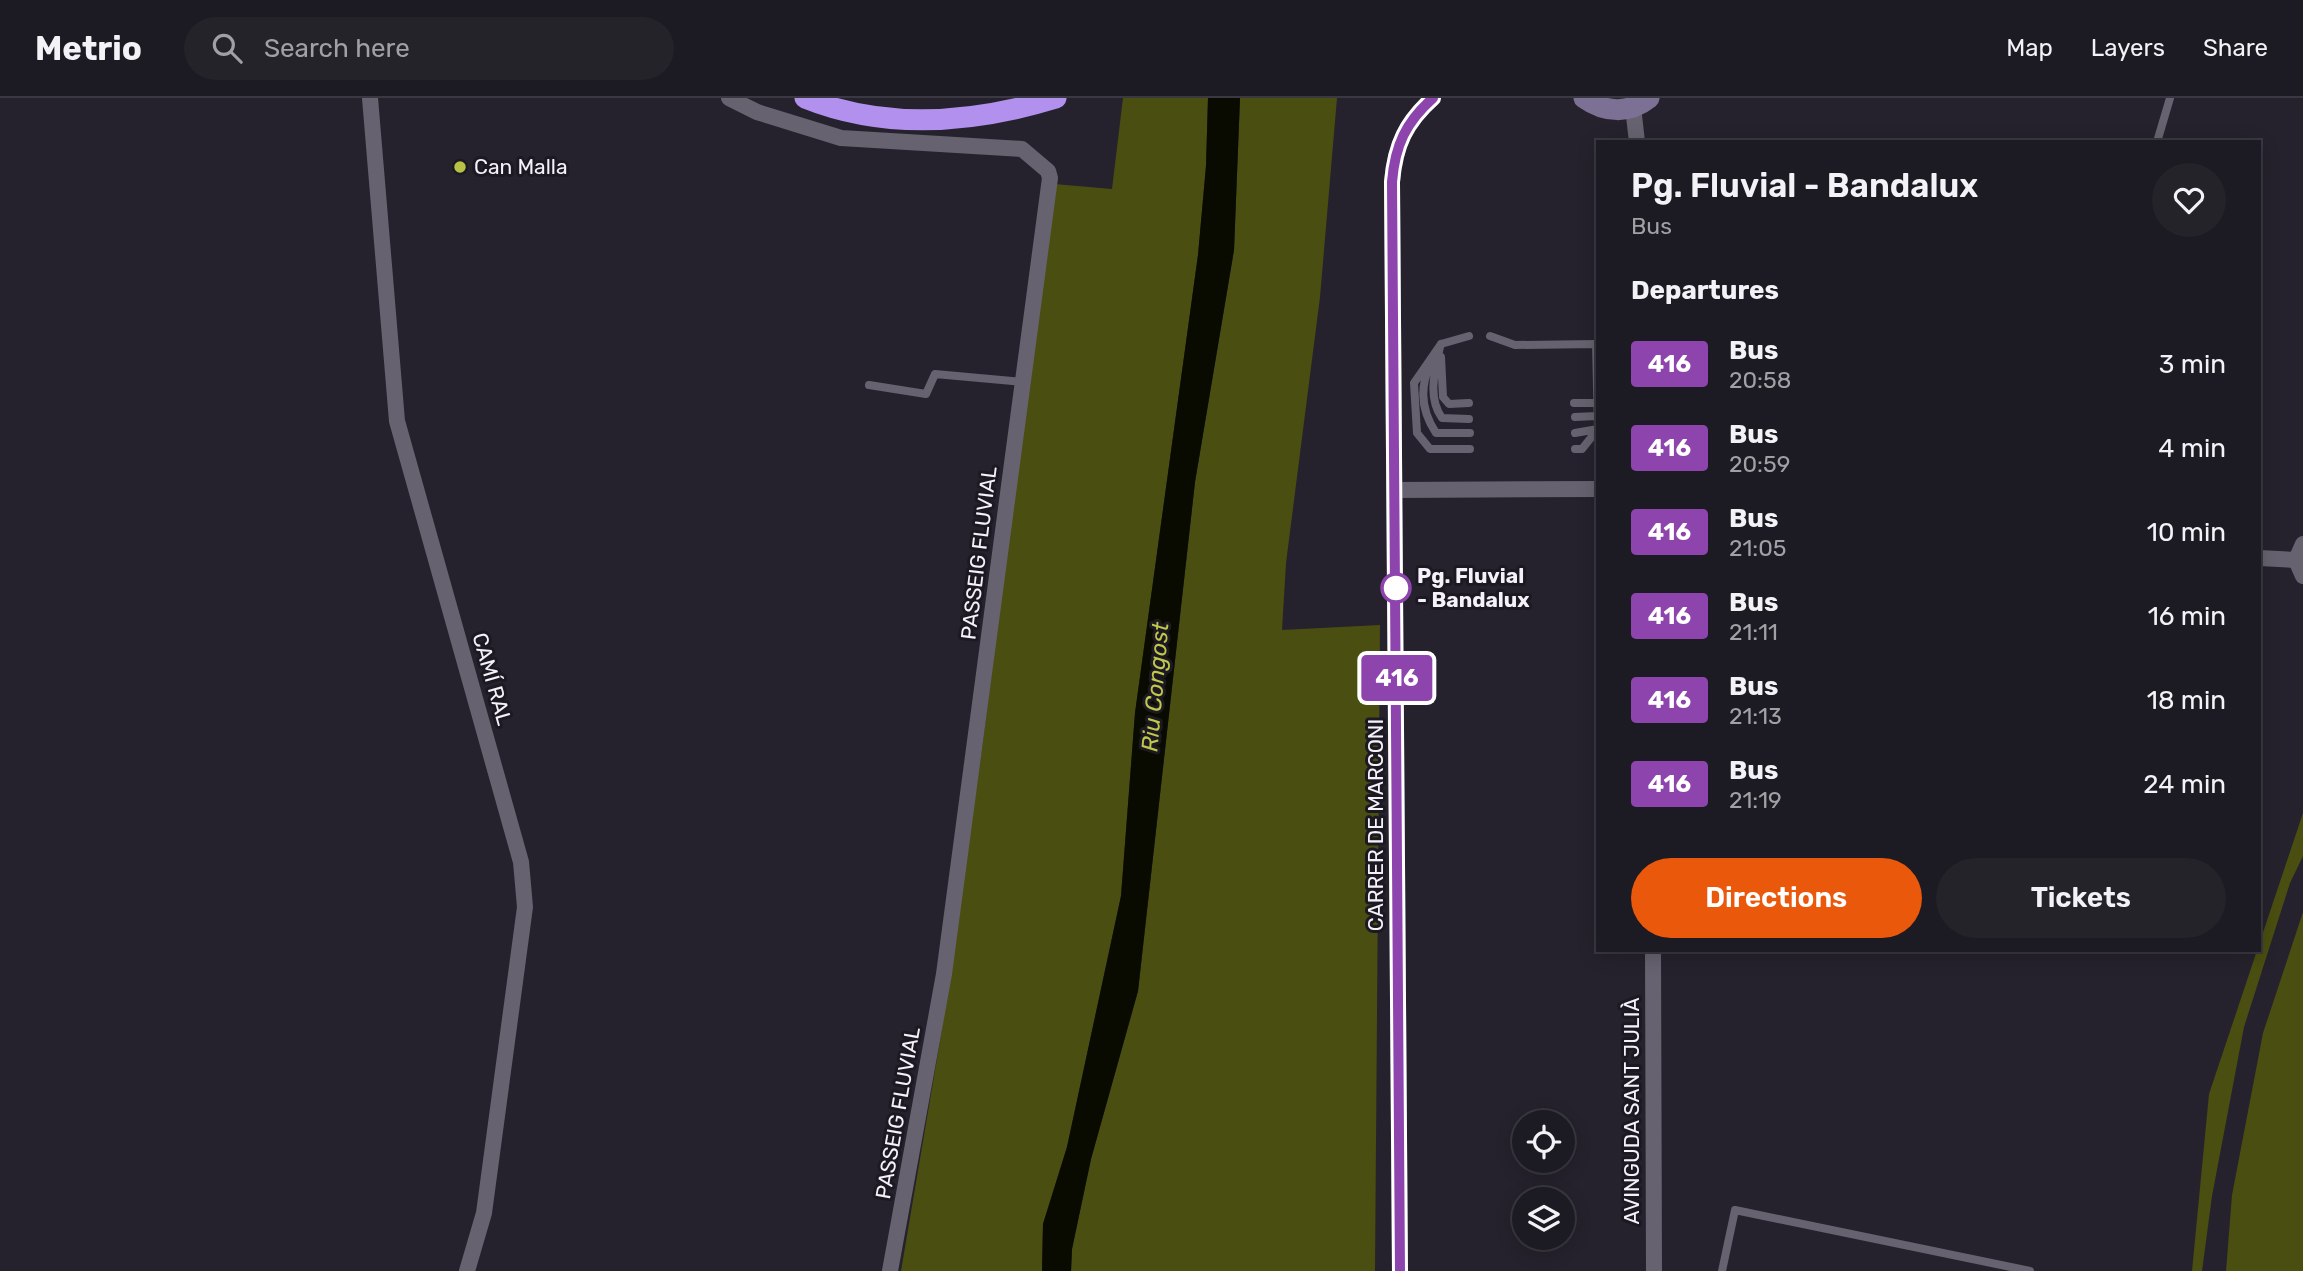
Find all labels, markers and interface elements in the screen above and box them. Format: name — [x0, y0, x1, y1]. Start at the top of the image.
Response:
search box — [184, 17, 674, 80]
text: Metrio — [35, 29, 142, 68]
icon: search — [208, 29, 246, 67]
text: Search here — [264, 33, 410, 64]
text: Map — [2006, 34, 2053, 62]
text: Layers — [2091, 34, 2165, 62]
text: Share — [2203, 34, 2268, 62]
place label: Can Malla — [474, 154, 568, 179]
marker: Can Malla — [452, 159, 468, 175]
button: heart — [2152, 163, 2226, 237]
text: Pg. Fluvial - Bandalux — [1631, 166, 1978, 205]
text: Bus — [1631, 212, 1672, 240]
text: Departures — [1631, 275, 1779, 306]
text: Bus — [1729, 335, 1778, 366]
text: 3 min — [2159, 349, 2226, 380]
text: 416 — [1648, 350, 1691, 378]
text: 20:58 — [1729, 366, 1791, 394]
text: Bus — [1729, 419, 1778, 450]
text: 4 min — [2158, 433, 2226, 464]
text: 416 — [1648, 434, 1691, 462]
text: 20:59 — [1729, 450, 1790, 478]
street label: PASSEIG FLUVIAL — [955, 465, 1002, 641]
text: Bus — [1729, 503, 1778, 534]
text: 10 min — [2147, 517, 2226, 548]
text: 416 — [1648, 518, 1691, 546]
text: 21:05 — [1729, 534, 1787, 562]
place label: Pg. Fluvial - Bandalux — [1417, 563, 1530, 612]
marker: Pg. Fluvial - Bandalux — [1381, 573, 1411, 603]
text: Bus — [1729, 587, 1778, 618]
text: 16 min — [2148, 601, 2226, 632]
text: 416 — [1648, 602, 1691, 630]
text: 21:11 — [1729, 618, 1778, 646]
water label: Riu Congost — [1135, 620, 1175, 753]
street label: CAMÍ RAL — [467, 630, 518, 728]
line badge: 416 — [1357, 655, 1437, 701]
text: 416 — [1375, 664, 1419, 692]
text: Bus — [1729, 671, 1778, 702]
text: 18 min — [2147, 685, 2226, 716]
text: 416 — [1648, 686, 1691, 714]
text: 21:13 — [1729, 702, 1782, 730]
street label: CARRER DE MARCONI — [1363, 719, 1388, 931]
text: Bus — [1729, 755, 1778, 786]
text: 24 min — [2143, 769, 2226, 800]
text: 416 — [1648, 770, 1691, 798]
text: 21:19 — [1729, 786, 1782, 814]
button: Directions — [1631, 858, 1922, 938]
button: Tickets — [1936, 858, 2226, 938]
street label: AVINGUDA SANT JULIÀ — [1619, 998, 1644, 1224]
street label: PASSEIG FLUVIAL — [870, 1025, 925, 1201]
map controls — [1512, 1110, 1575, 1250]
button: locate — [1512, 1110, 1575, 1173]
button: layers — [1512, 1187, 1575, 1250]

